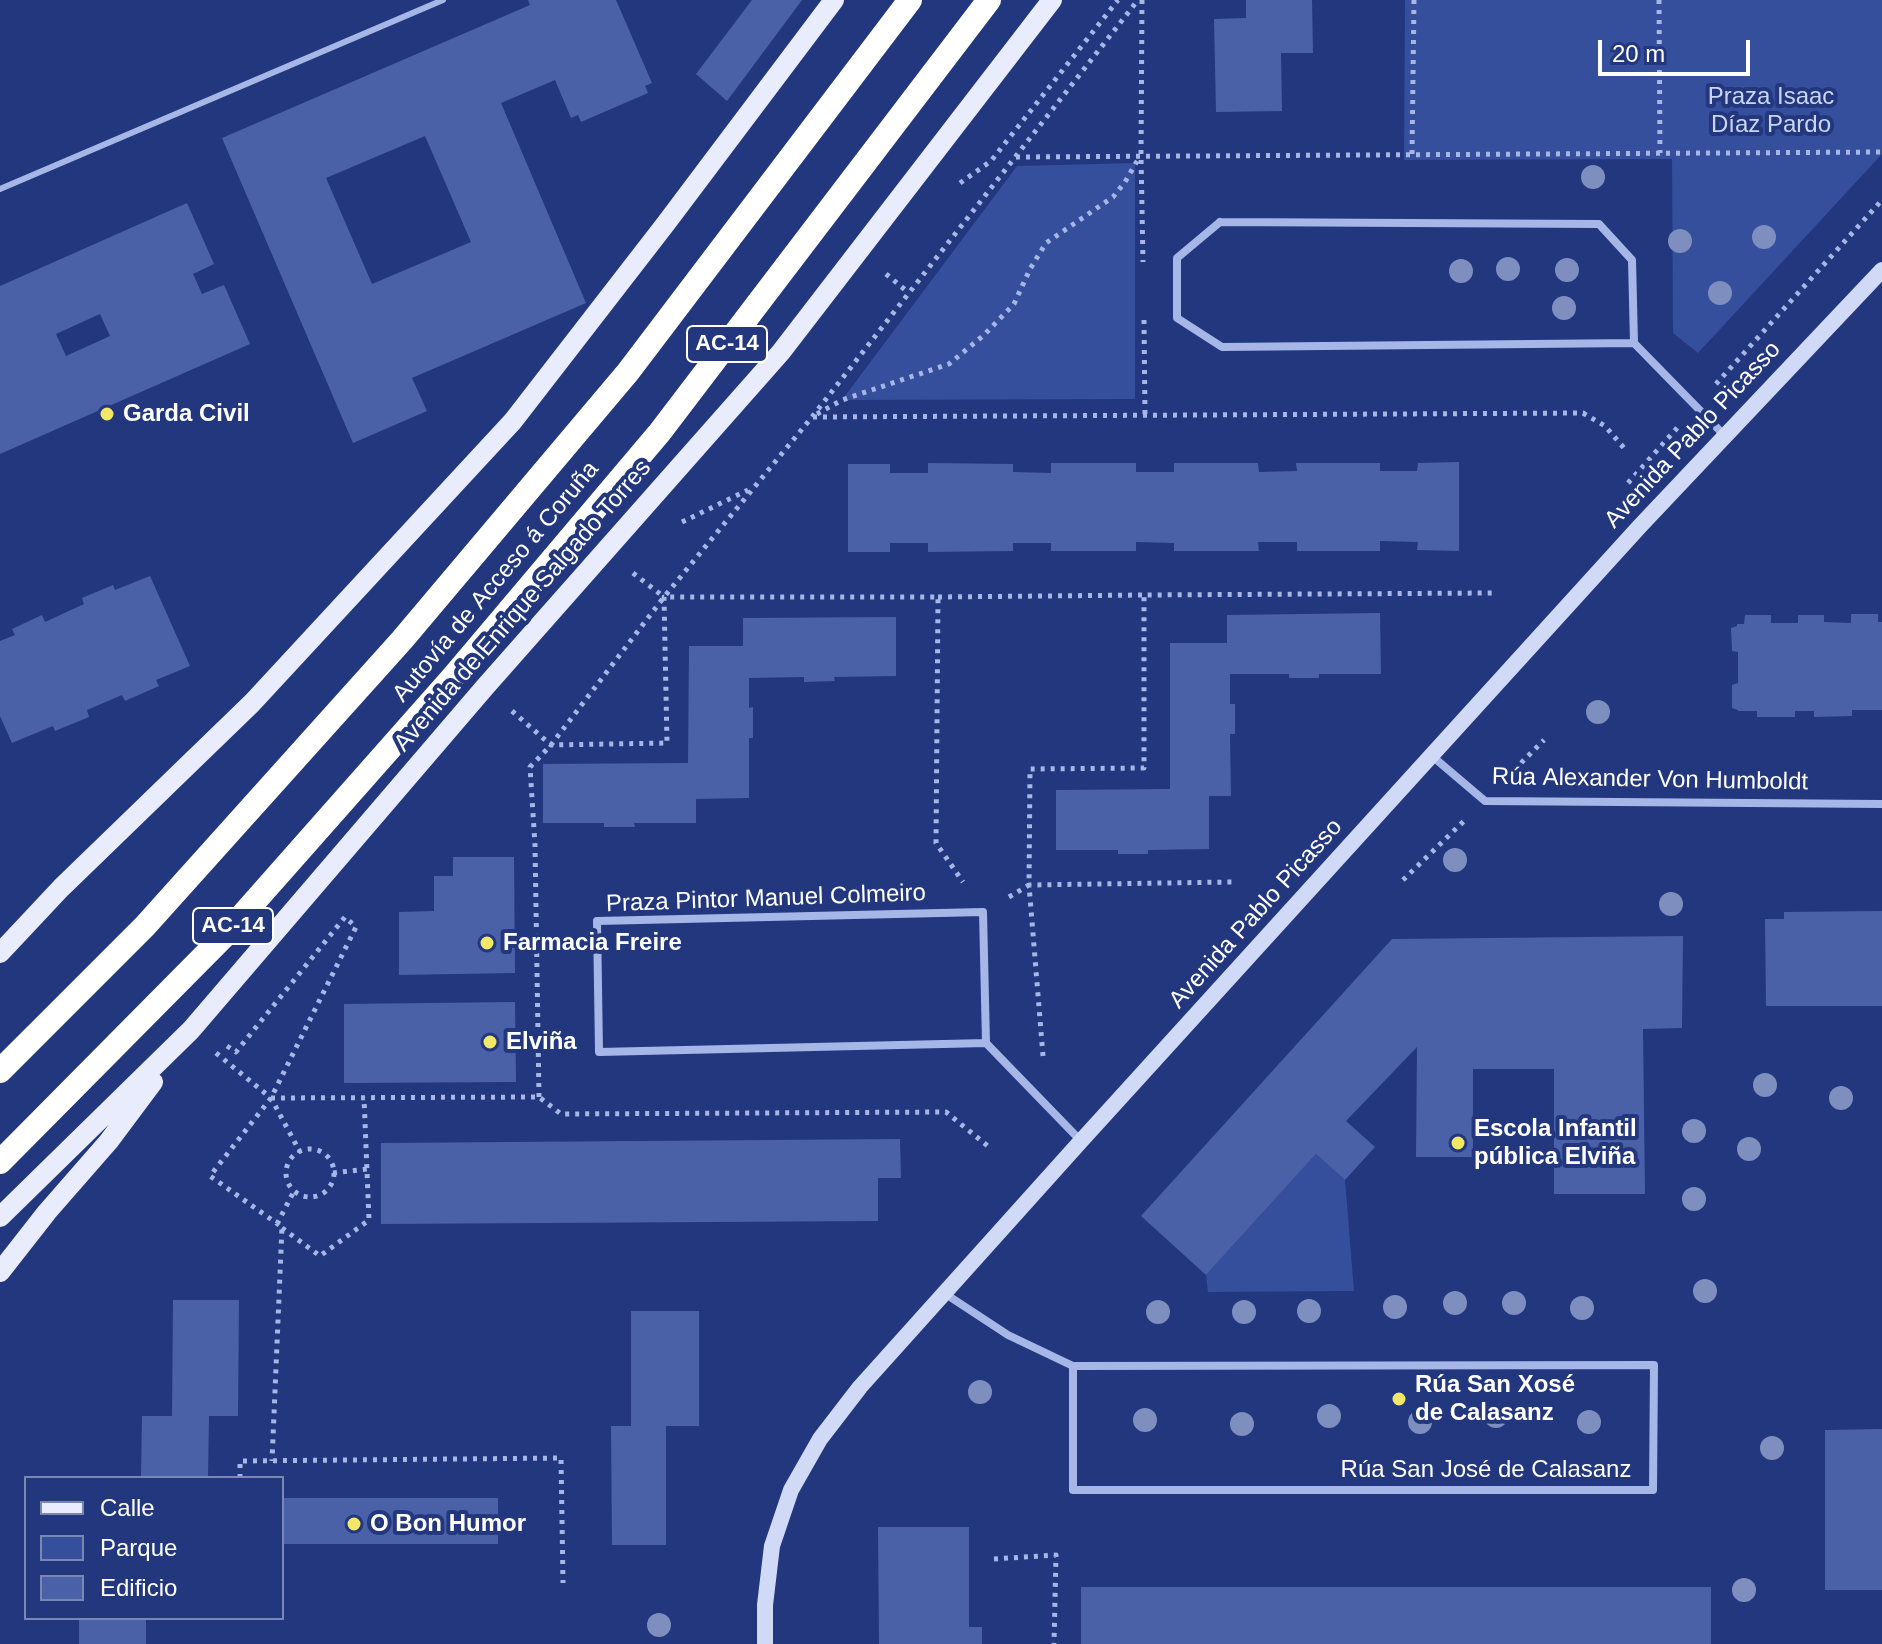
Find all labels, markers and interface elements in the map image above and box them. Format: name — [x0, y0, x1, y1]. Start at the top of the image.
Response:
scale bar — [1602, 24, 1754, 74]
text: 20 m — [1612, 40, 1665, 67]
park label: Praza Isaac Díaz Pardo — [1708, 83, 1834, 139]
road number: AC-14 — [687, 326, 767, 362]
street label: Avenida Pablo Picasso — [1599, 336, 1787, 534]
place label: Garda Civil — [123, 400, 250, 428]
marker: Garda Civil — [98, 405, 116, 423]
street label: Avenida de Enrique Salgado Torres — [388, 454, 658, 758]
street label: Autovía de Acceso á Coruña — [387, 456, 605, 708]
street label: Rúa Alexander Von Humboldt — [1492, 763, 1808, 797]
street label: Avenida Pablo Picasso — [1163, 813, 1349, 1015]
street label: Praza Pintor Manuel Colmeiro — [606, 879, 926, 919]
road number: AC-14 — [193, 908, 273, 944]
place label: Farmacia Freire — [503, 929, 682, 957]
marker: Farmacia Freire — [478, 934, 496, 952]
place label: Elviña — [506, 1028, 577, 1056]
marker: Elviña — [481, 1033, 499, 1051]
place label: Escola Infantil pública Elviña — [1474, 1115, 1637, 1171]
marker: Escola Infantil pública Elviña — [1449, 1134, 1467, 1152]
place label: Rúa San Xosé de Calasanz — [1415, 1371, 1575, 1427]
marker: Rúa San Xosé de Calasanz — [1390, 1390, 1408, 1408]
street label: Rúa San José de Calasanz — [1341, 1456, 1631, 1484]
legend — [24, 1476, 284, 1620]
text: Calle — [100, 1494, 155, 1521]
place label: O Bon Humor — [370, 1510, 526, 1538]
marker: O Bon Humor — [345, 1515, 363, 1533]
text: Parque — [100, 1534, 177, 1561]
text: Edificio — [100, 1574, 177, 1601]

